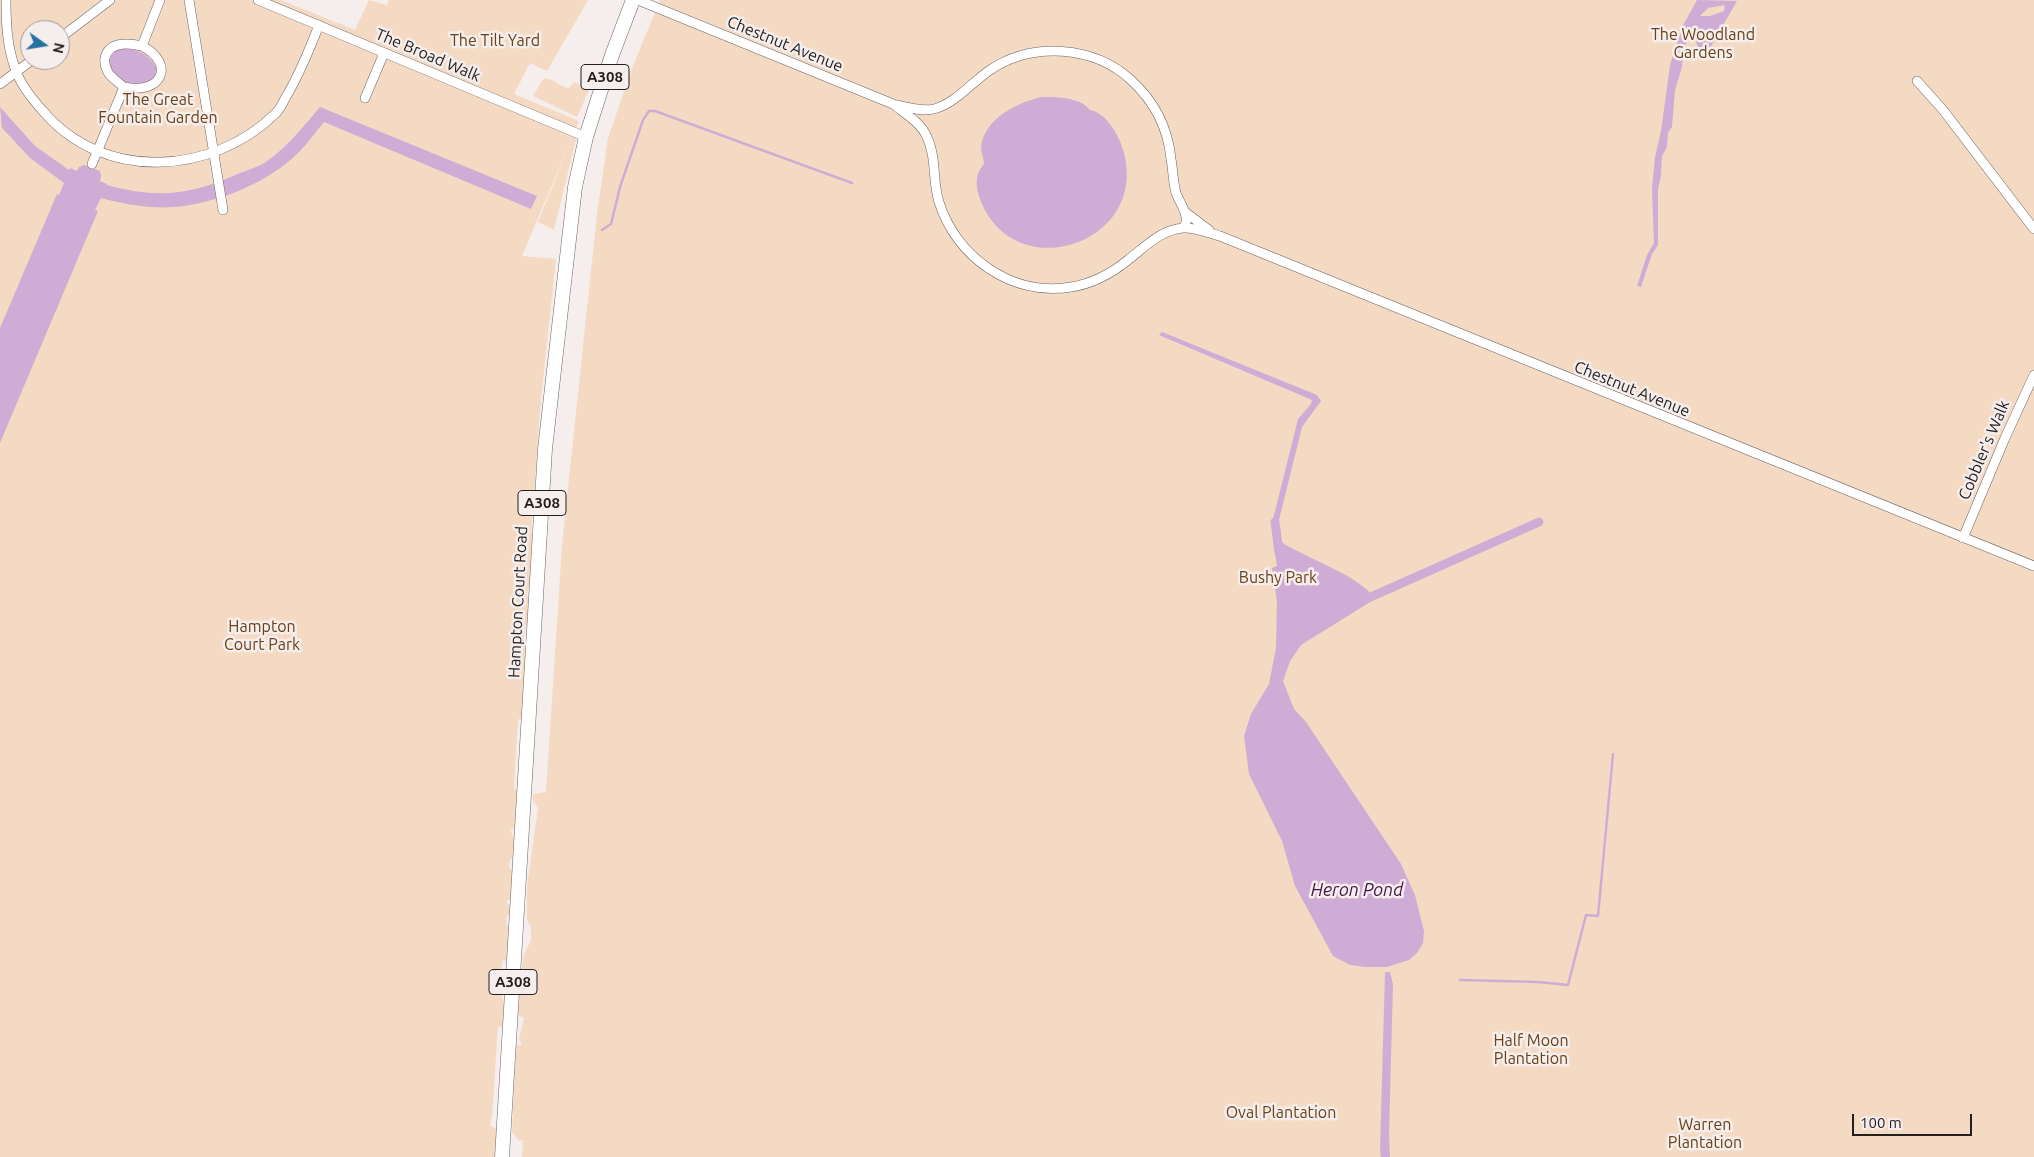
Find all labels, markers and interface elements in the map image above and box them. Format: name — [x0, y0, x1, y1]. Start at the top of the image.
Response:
street label: Chestnut Avenue — [724, 12, 846, 76]
north arrow — [20, 20, 70, 70]
street label: The Broad Walk — [373, 24, 483, 86]
park label: The Woodland Gardens — [1651, 25, 1755, 63]
park label: The Tilt Yard — [450, 31, 540, 51]
text: N — [50, 41, 68, 55]
road number: A308 — [581, 64, 629, 90]
park label: The Great Fountain Garden — [98, 90, 218, 128]
street label: Chestnut Avenue — [1571, 357, 1693, 421]
street label: Cobbler's Walk — [1954, 397, 2014, 503]
road number: A308 — [518, 490, 566, 516]
street label: Hampton Court Road — [504, 526, 532, 678]
park label: Bushy Park — [1239, 568, 1317, 588]
park label: Hampton Court Park — [224, 617, 300, 655]
water label: Heron Pond — [1311, 879, 1403, 901]
road number: A308 — [489, 970, 537, 994]
park label: Half Moon Plantation — [1493, 1031, 1569, 1069]
park label: Oval Plantation — [1226, 1103, 1336, 1123]
scale bar — [1854, 1104, 1974, 1136]
text: 100 m — [1860, 1114, 1902, 1131]
park label: Warren Plantation — [1668, 1115, 1742, 1153]

